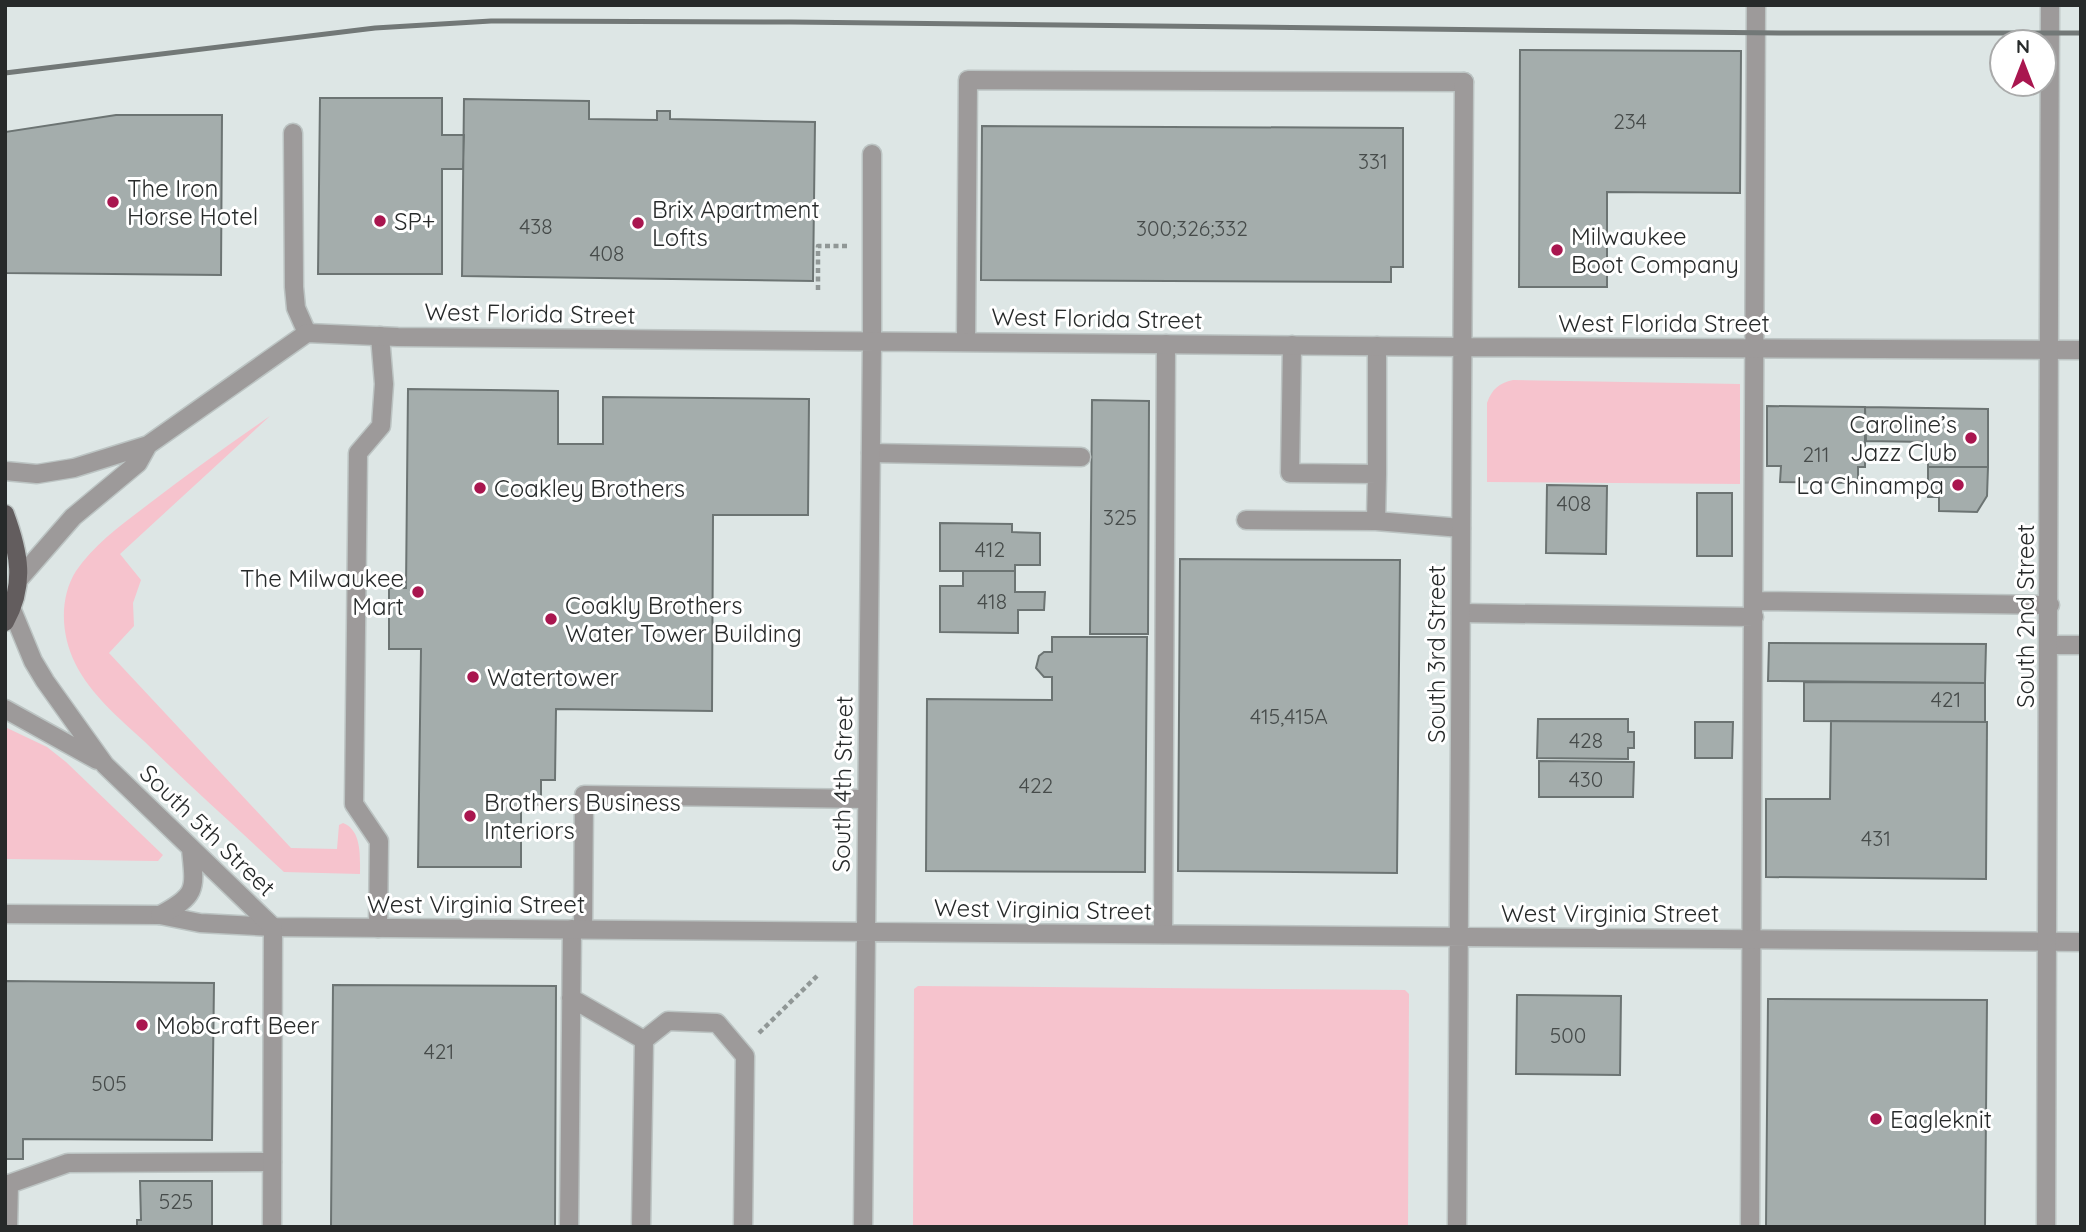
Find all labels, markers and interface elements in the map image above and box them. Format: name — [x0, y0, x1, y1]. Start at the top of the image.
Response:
north arrow — [1988, 28, 2058, 98]
text: N — [2016, 34, 2030, 58]
house number: 234 — [1613, 108, 1647, 134]
house number: 331 — [1358, 148, 1388, 174]
place label: The Iron Horse Hotel — [127, 173, 258, 231]
marker: The Iron Horse Hotel — [105, 194, 121, 210]
place label: Brix Apartment Lofts — [652, 194, 820, 252]
place label: SP+ — [394, 206, 435, 236]
marker: SP+ — [372, 213, 388, 229]
house number: 438 — [519, 213, 553, 239]
marker: Brix Apartment Lofts — [630, 215, 646, 231]
house number: 300;326;332 — [1136, 215, 1248, 241]
place label: Milwaukee Boot Company — [1571, 221, 1739, 279]
house number: 408 — [590, 240, 624, 266]
marker: Milwaukee Boot Company — [1549, 242, 1565, 258]
street label: West Florida Street — [424, 296, 636, 330]
street label: West Florida Street — [991, 301, 1203, 335]
street label: West Florida Street — [1558, 308, 1770, 338]
place label: Caroline’s Jazz Club — [1850, 409, 1957, 467]
marker: Caroline’s Jazz Club — [1963, 430, 1979, 446]
house number: 211 — [1802, 441, 1830, 467]
place label: La Chinampa — [1796, 470, 1944, 500]
place label: Coakley Brothers — [494, 473, 685, 503]
marker: La Chinampa — [1950, 477, 1966, 493]
marker: Coakley Brothers — [472, 480, 488, 496]
house number: 408 — [1557, 490, 1591, 516]
house number: 325 — [1103, 504, 1137, 530]
street label: South 2nd Street — [2010, 524, 2040, 708]
house number: 412 — [975, 536, 1005, 562]
place label: The Milwaukee Mart — [240, 563, 404, 621]
street label: South 3rd Street — [1421, 565, 1451, 743]
marker: The Milwaukee Mart — [410, 584, 426, 600]
house number: 418 — [977, 588, 1007, 614]
place label: Coakly Brothers Water Tower Building — [565, 590, 802, 648]
marker: Coakly Brothers Water Tower Building — [543, 611, 559, 627]
place label: Watertower — [487, 662, 619, 692]
marker: Watertower — [465, 669, 481, 685]
house number: 421 — [1931, 686, 1961, 712]
street label: South 4th Street — [825, 695, 859, 873]
house number: 415,415A — [1250, 703, 1328, 729]
house number: 428 — [1569, 727, 1603, 753]
street label: South 5th Street — [134, 758, 282, 902]
house number: 430 — [1569, 766, 1603, 792]
house number: 422 — [1019, 772, 1053, 798]
place label: Brothers Business Interiors — [484, 787, 681, 845]
marker: Brothers Business Interiors — [462, 808, 478, 824]
house number: 431 — [1861, 825, 1891, 851]
street label: West Virginia Street — [367, 889, 585, 919]
street label: West Virginia Street — [934, 892, 1152, 926]
street label: West Virginia Street — [1501, 898, 1719, 928]
place label: MobCraft Beer — [156, 1010, 319, 1040]
marker: MobCraft Beer — [134, 1017, 150, 1033]
house number: 500 — [1550, 1022, 1586, 1048]
house number: 421 — [424, 1038, 454, 1064]
house number: 505 — [91, 1070, 127, 1096]
place label: Eagleknit — [1890, 1104, 1992, 1134]
marker: Eagleknit — [1868, 1111, 1884, 1127]
house number: 525 — [159, 1188, 193, 1214]

